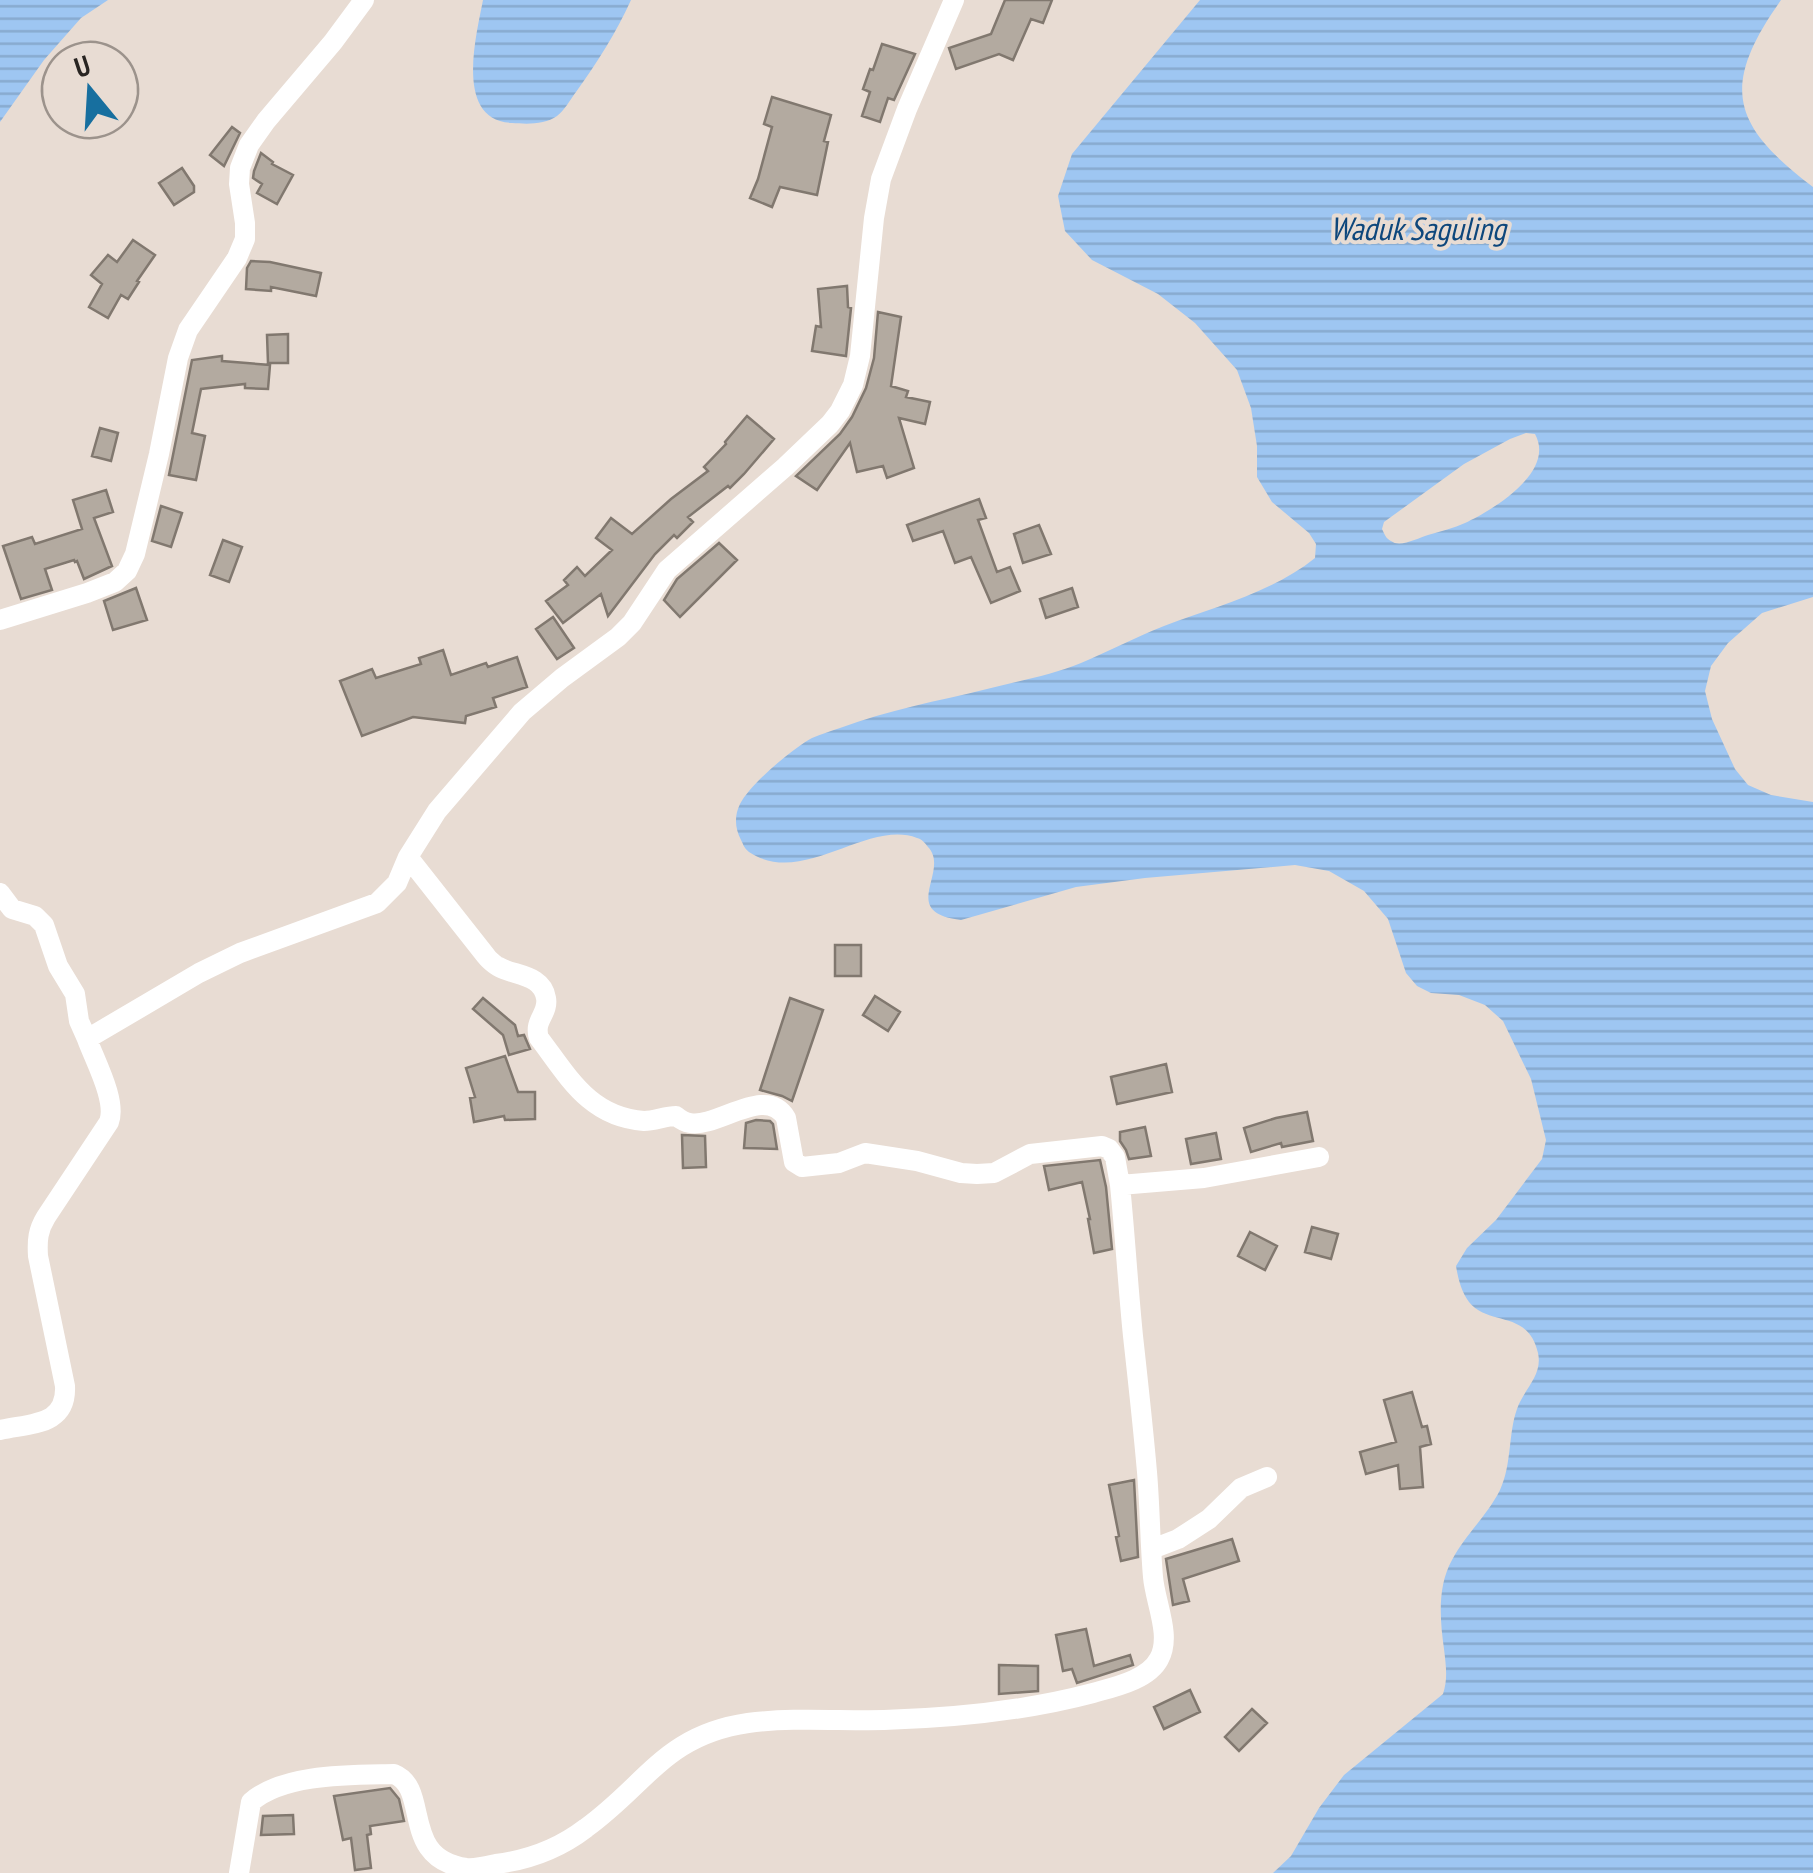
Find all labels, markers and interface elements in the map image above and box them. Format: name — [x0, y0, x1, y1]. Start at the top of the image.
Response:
north arrow — [40, 40, 140, 140]
text: U — [70, 46, 95, 86]
water label: Waduk Saguling — [1330, 207, 1508, 249]

